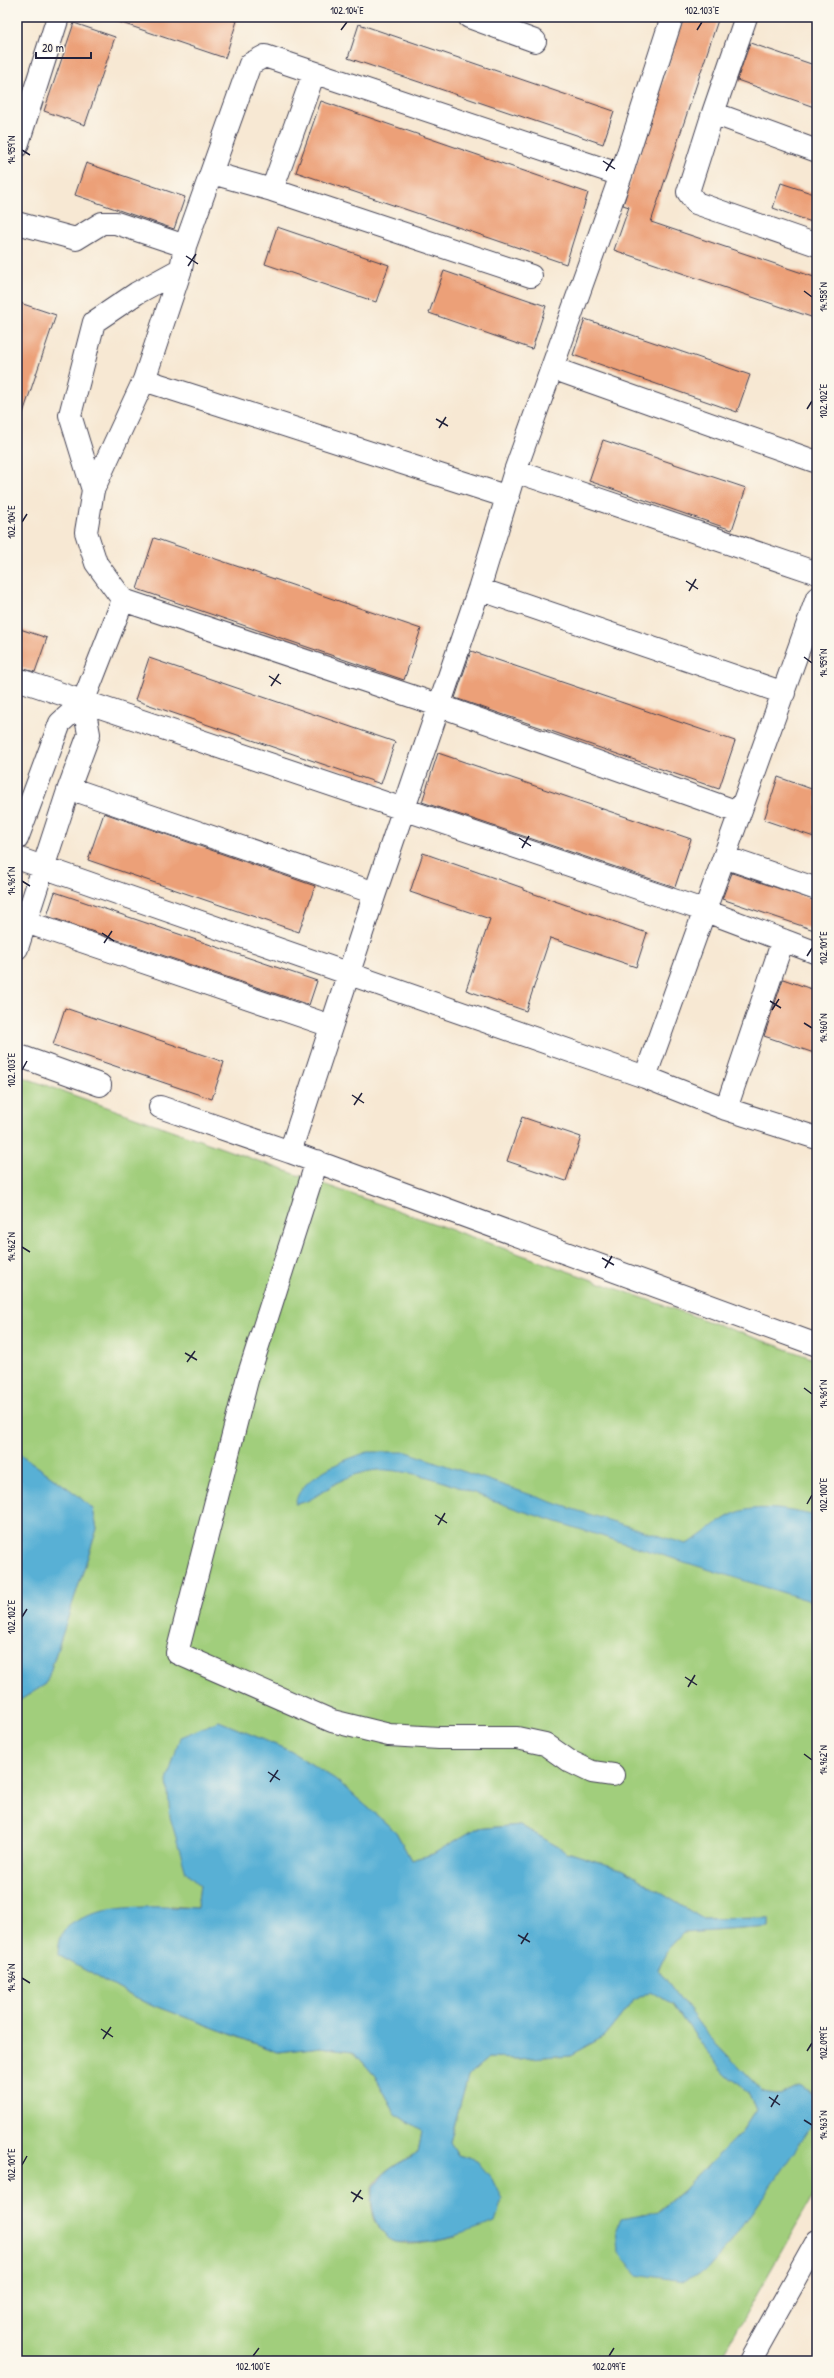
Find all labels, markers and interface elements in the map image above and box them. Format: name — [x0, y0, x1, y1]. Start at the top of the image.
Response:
text: 102.104°E — [330, 4, 364, 17]
text: 102.103°E — [685, 4, 720, 17]
scale bar — [36, 34, 91, 60]
text: 20 m — [42, 39, 64, 56]
text: 14.959°N — [5, 136, 18, 164]
text: 14.958°N — [817, 282, 830, 312]
text: 102.102°E — [817, 383, 830, 418]
text: 102.104°E — [5, 505, 18, 539]
text: 14.959°N — [817, 649, 830, 677]
text: 14.961°N — [5, 867, 18, 895]
text: 102.101°E — [817, 931, 830, 965]
text: 14.960°N — [817, 1013, 830, 1043]
text: 102.103°E — [5, 1052, 18, 1087]
text: 14.962°N — [5, 1232, 18, 1262]
text: 14.961°N — [817, 1380, 830, 1408]
text: 102.100°E — [817, 1477, 830, 1512]
text: 102.102°E — [5, 1599, 18, 1634]
text: 14.962°N — [817, 1745, 830, 1775]
text: 14.964°N — [5, 1964, 18, 1992]
text: 102.099°E — [817, 2026, 830, 2060]
text: 14.963°N — [817, 2110, 830, 2140]
text: 102.101°E — [5, 2148, 18, 2182]
text: 102.100°E — [236, 2360, 271, 2373]
text: 102.099°E — [592, 2360, 626, 2373]

